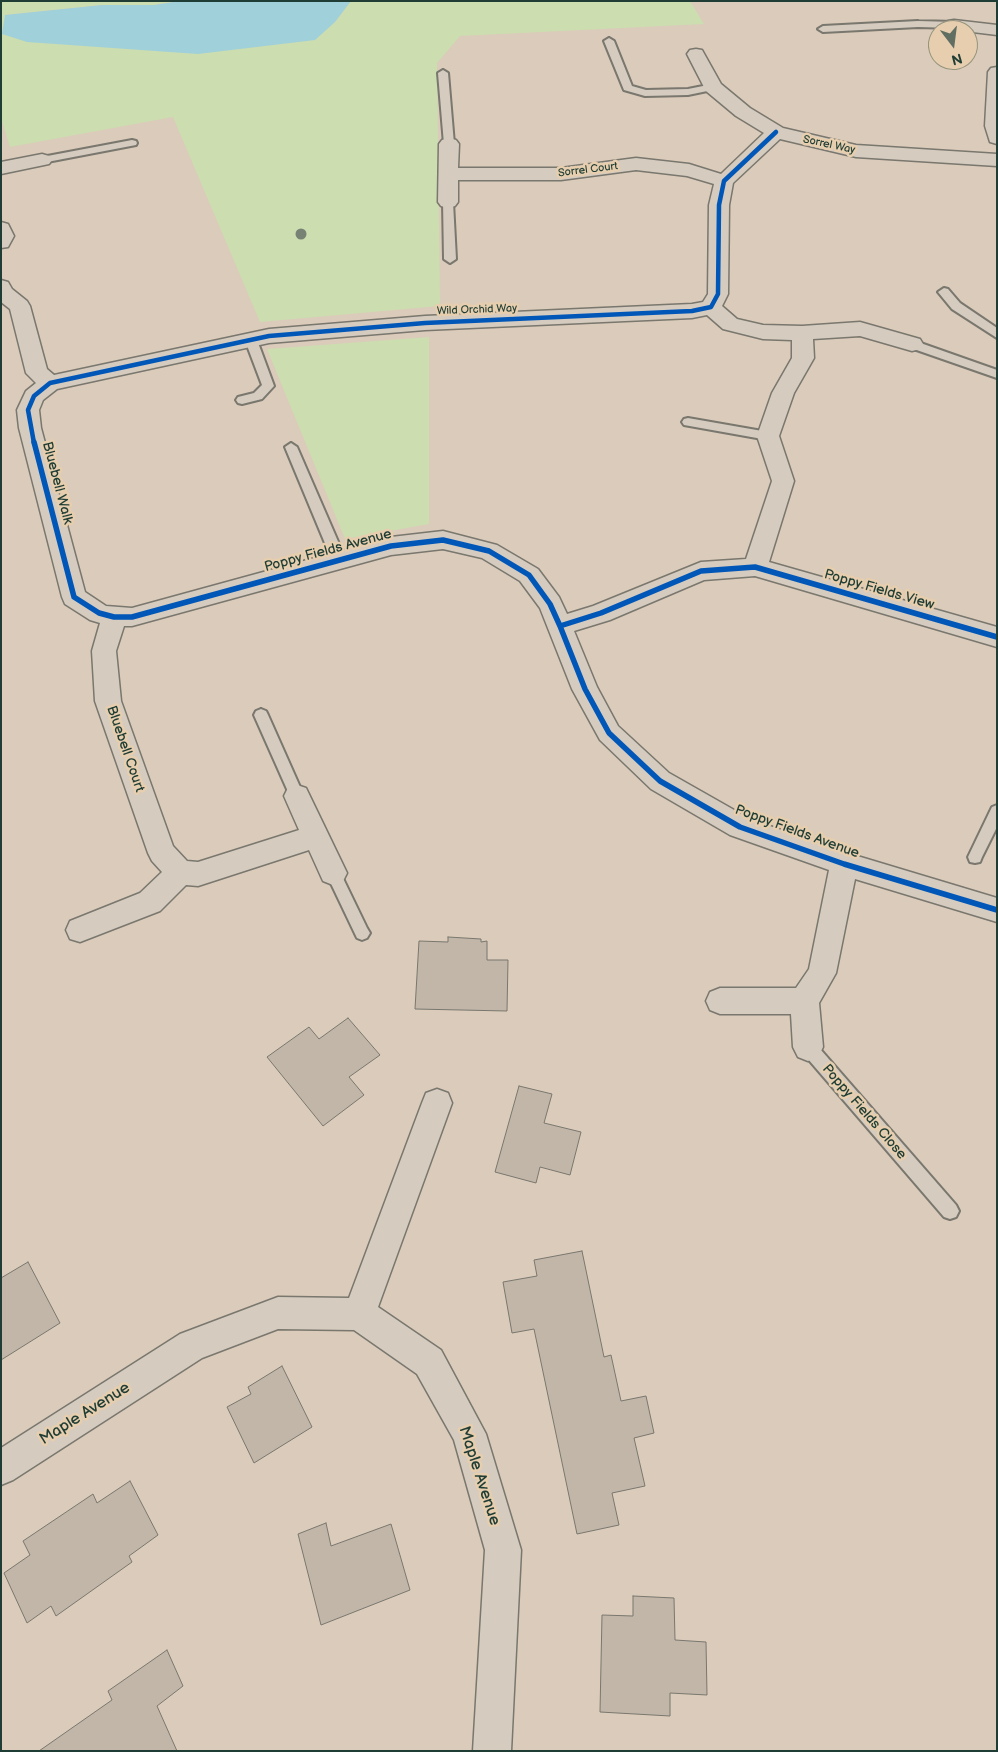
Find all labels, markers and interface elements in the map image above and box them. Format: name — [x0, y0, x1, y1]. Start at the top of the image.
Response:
north arrow — [928, 20, 978, 70]
text: N — [949, 49, 964, 69]
street label: Sorrel Way — [802, 133, 856, 157]
street label: Sorrel Court — [557, 160, 619, 180]
street label: Wild Orchid Way — [437, 302, 517, 318]
street label: Bluebell Walk — [38, 440, 76, 526]
street label: Poppy Fields Avenue — [263, 526, 393, 576]
street label: Poppy Fields View — [822, 566, 936, 614]
street label: Bluebell Court — [102, 704, 148, 794]
street label: Poppy Fields Avenue — [733, 802, 861, 862]
street label: Poppy Fields Close — [818, 1061, 910, 1163]
street label: Maple Avenue — [36, 1379, 134, 1449]
street label: Maple Avenue — [454, 1424, 504, 1528]

